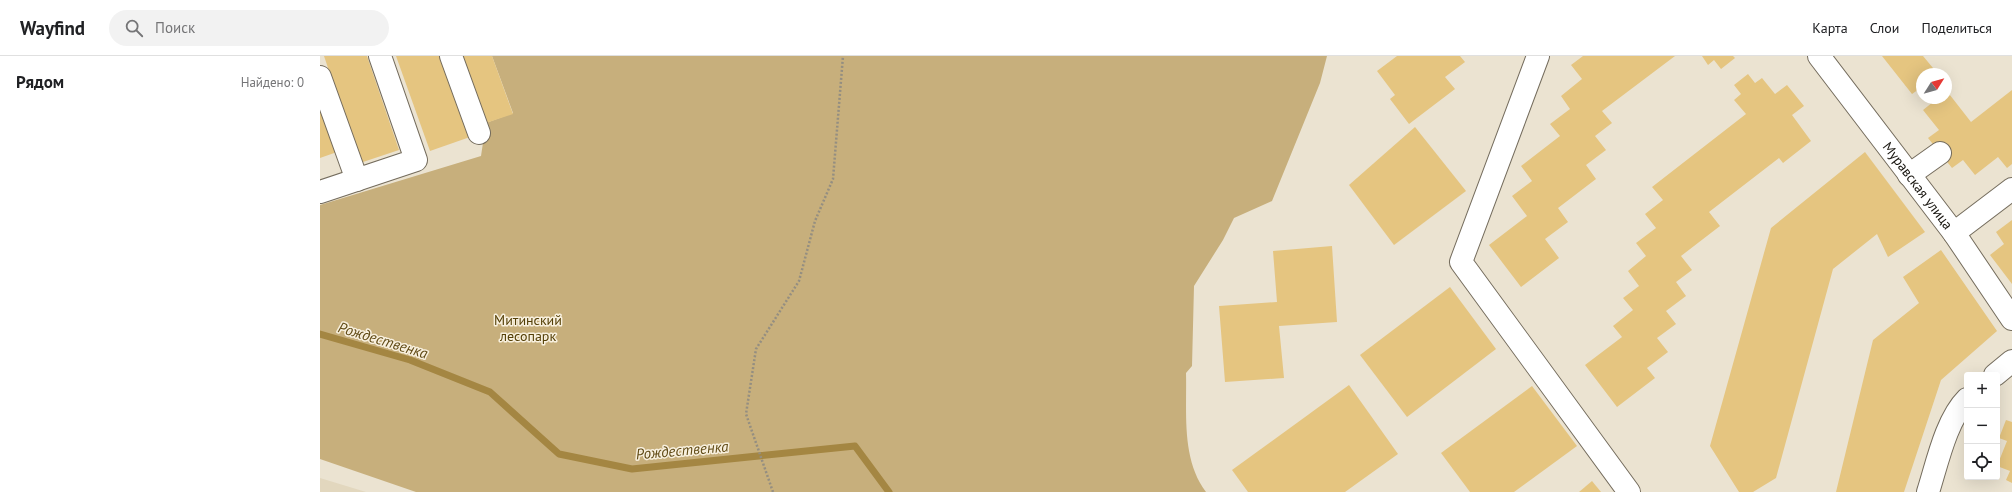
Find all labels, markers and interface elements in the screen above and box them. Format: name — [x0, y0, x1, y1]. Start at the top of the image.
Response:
search box — [109, 10, 389, 46]
text: Wayfind — [20, 16, 85, 40]
icon: search — [123, 17, 145, 39]
text: Поиск — [155, 18, 195, 37]
text: Карта — [1812, 19, 1848, 37]
text: Слои — [1870, 19, 1899, 37]
text: Поделиться — [1921, 19, 1992, 37]
north arrow — [1916, 68, 1952, 104]
text: Рядом — [16, 71, 64, 93]
text: Найдено: 0 — [241, 74, 304, 91]
street label: Муравская улица — [1879, 138, 1957, 233]
park label: Митинский лесопарк — [494, 311, 562, 345]
water label: Рождественка — [336, 317, 431, 363]
map controls — [1964, 372, 2000, 480]
button: + — [1964, 372, 2000, 408]
button: − — [1964, 408, 2000, 444]
water label: Рождественка — [635, 436, 730, 464]
button: locate — [1964, 444, 2000, 480]

